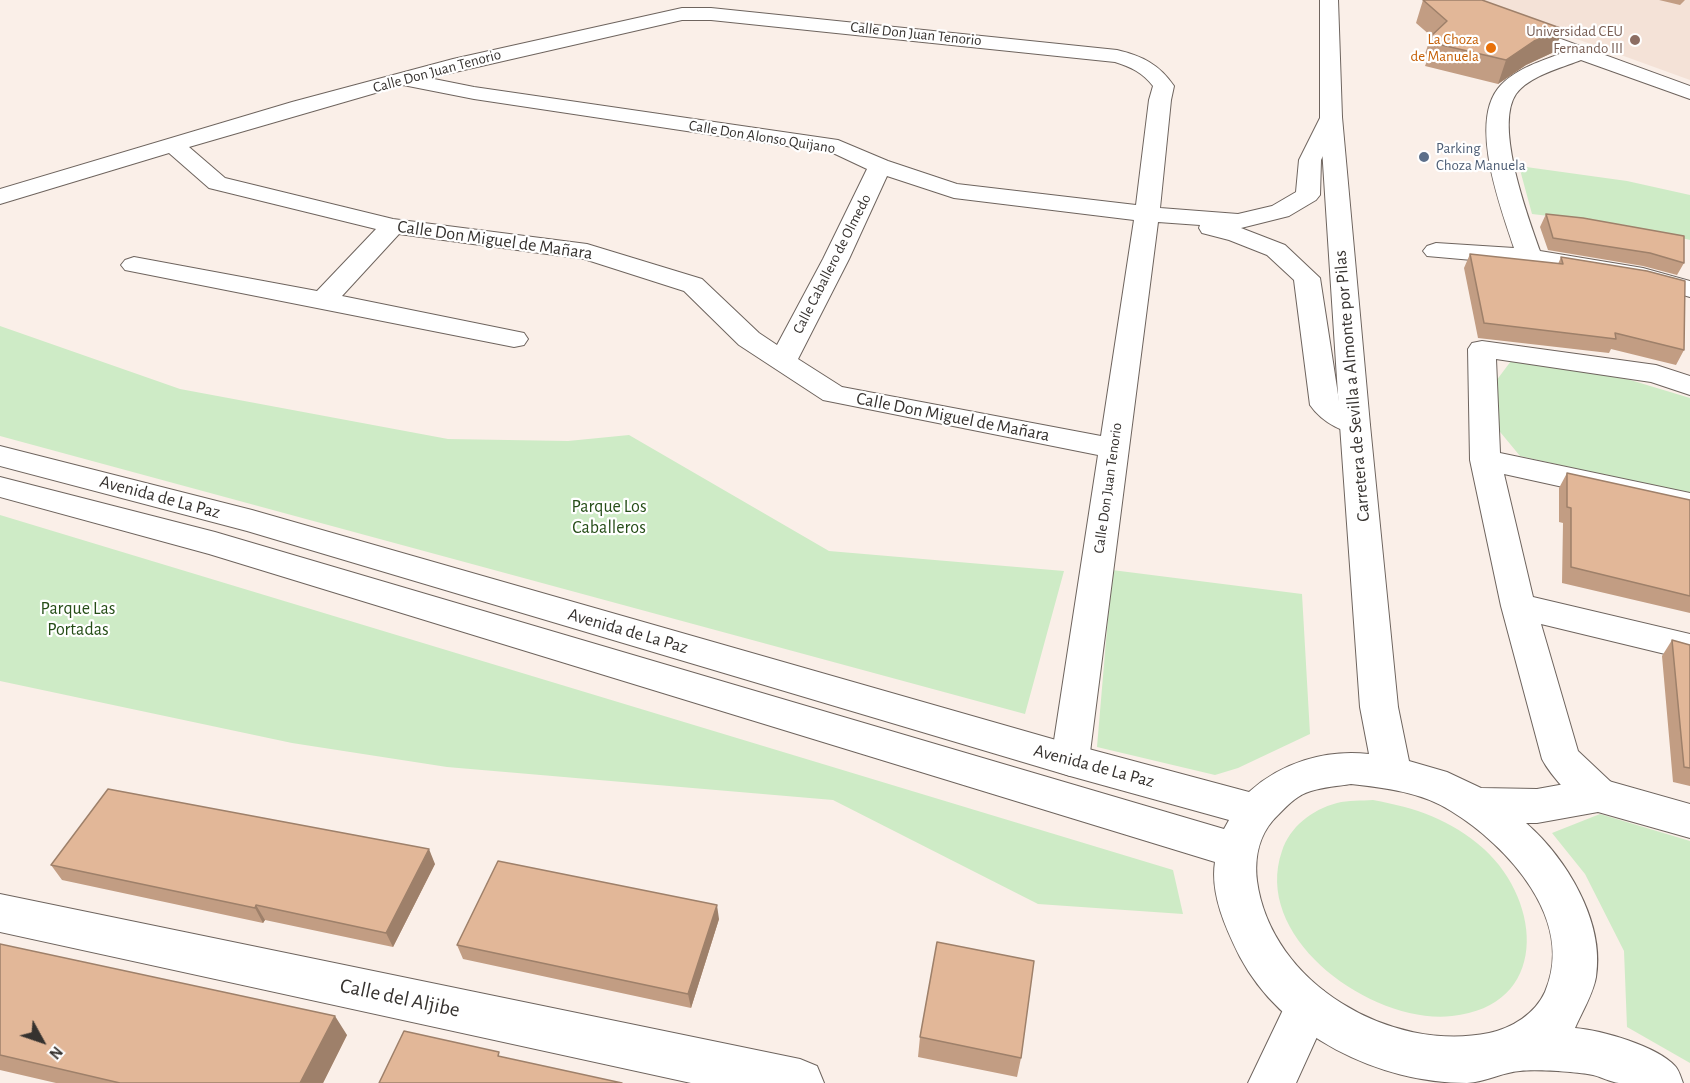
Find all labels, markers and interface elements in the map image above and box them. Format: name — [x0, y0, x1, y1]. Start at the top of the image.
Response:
street label: Calle Don Juan Tenorio — [849, 18, 983, 50]
place label: Universidad CEU Fernando III — [1526, 22, 1623, 57]
place label: La Choza de Manuela — [1410, 30, 1479, 65]
marker: Universidad CEU Fernando III — [1628, 33, 1642, 47]
marker: La Choza de Manuela — [1484, 41, 1498, 55]
street label: Calle Don Juan Tenorio — [371, 45, 503, 97]
street label: Calle Don Alonso Quijano — [687, 117, 837, 157]
place label: Parking Choza Manuela — [1436, 139, 1526, 174]
marker: Parking Choza Manuela — [1417, 150, 1431, 164]
street label: Calle Caballero de Olmedo — [789, 191, 875, 337]
street label: Calle Don Miguel de Mañara — [396, 216, 594, 264]
street label: Carretera de Sevilla a Almonte por Pilas — [1329, 249, 1375, 523]
street label: Calle Don Miguel de Mañara — [854, 388, 1052, 446]
street label: Calle Don Juan Tenorio — [1090, 421, 1126, 555]
street label: Avenida de La Paz — [97, 471, 223, 523]
park label: Parque Los Caballeros — [571, 496, 647, 538]
park label: Parque Las Portadas — [41, 598, 115, 640]
street label: Avenida de La Paz — [565, 604, 691, 658]
street label: Avenida de La Paz — [1031, 740, 1157, 792]
street label: Calle del Aljibe — [338, 973, 462, 1023]
north arrow — [12, 1011, 72, 1071]
text: N — [46, 1043, 65, 1062]

